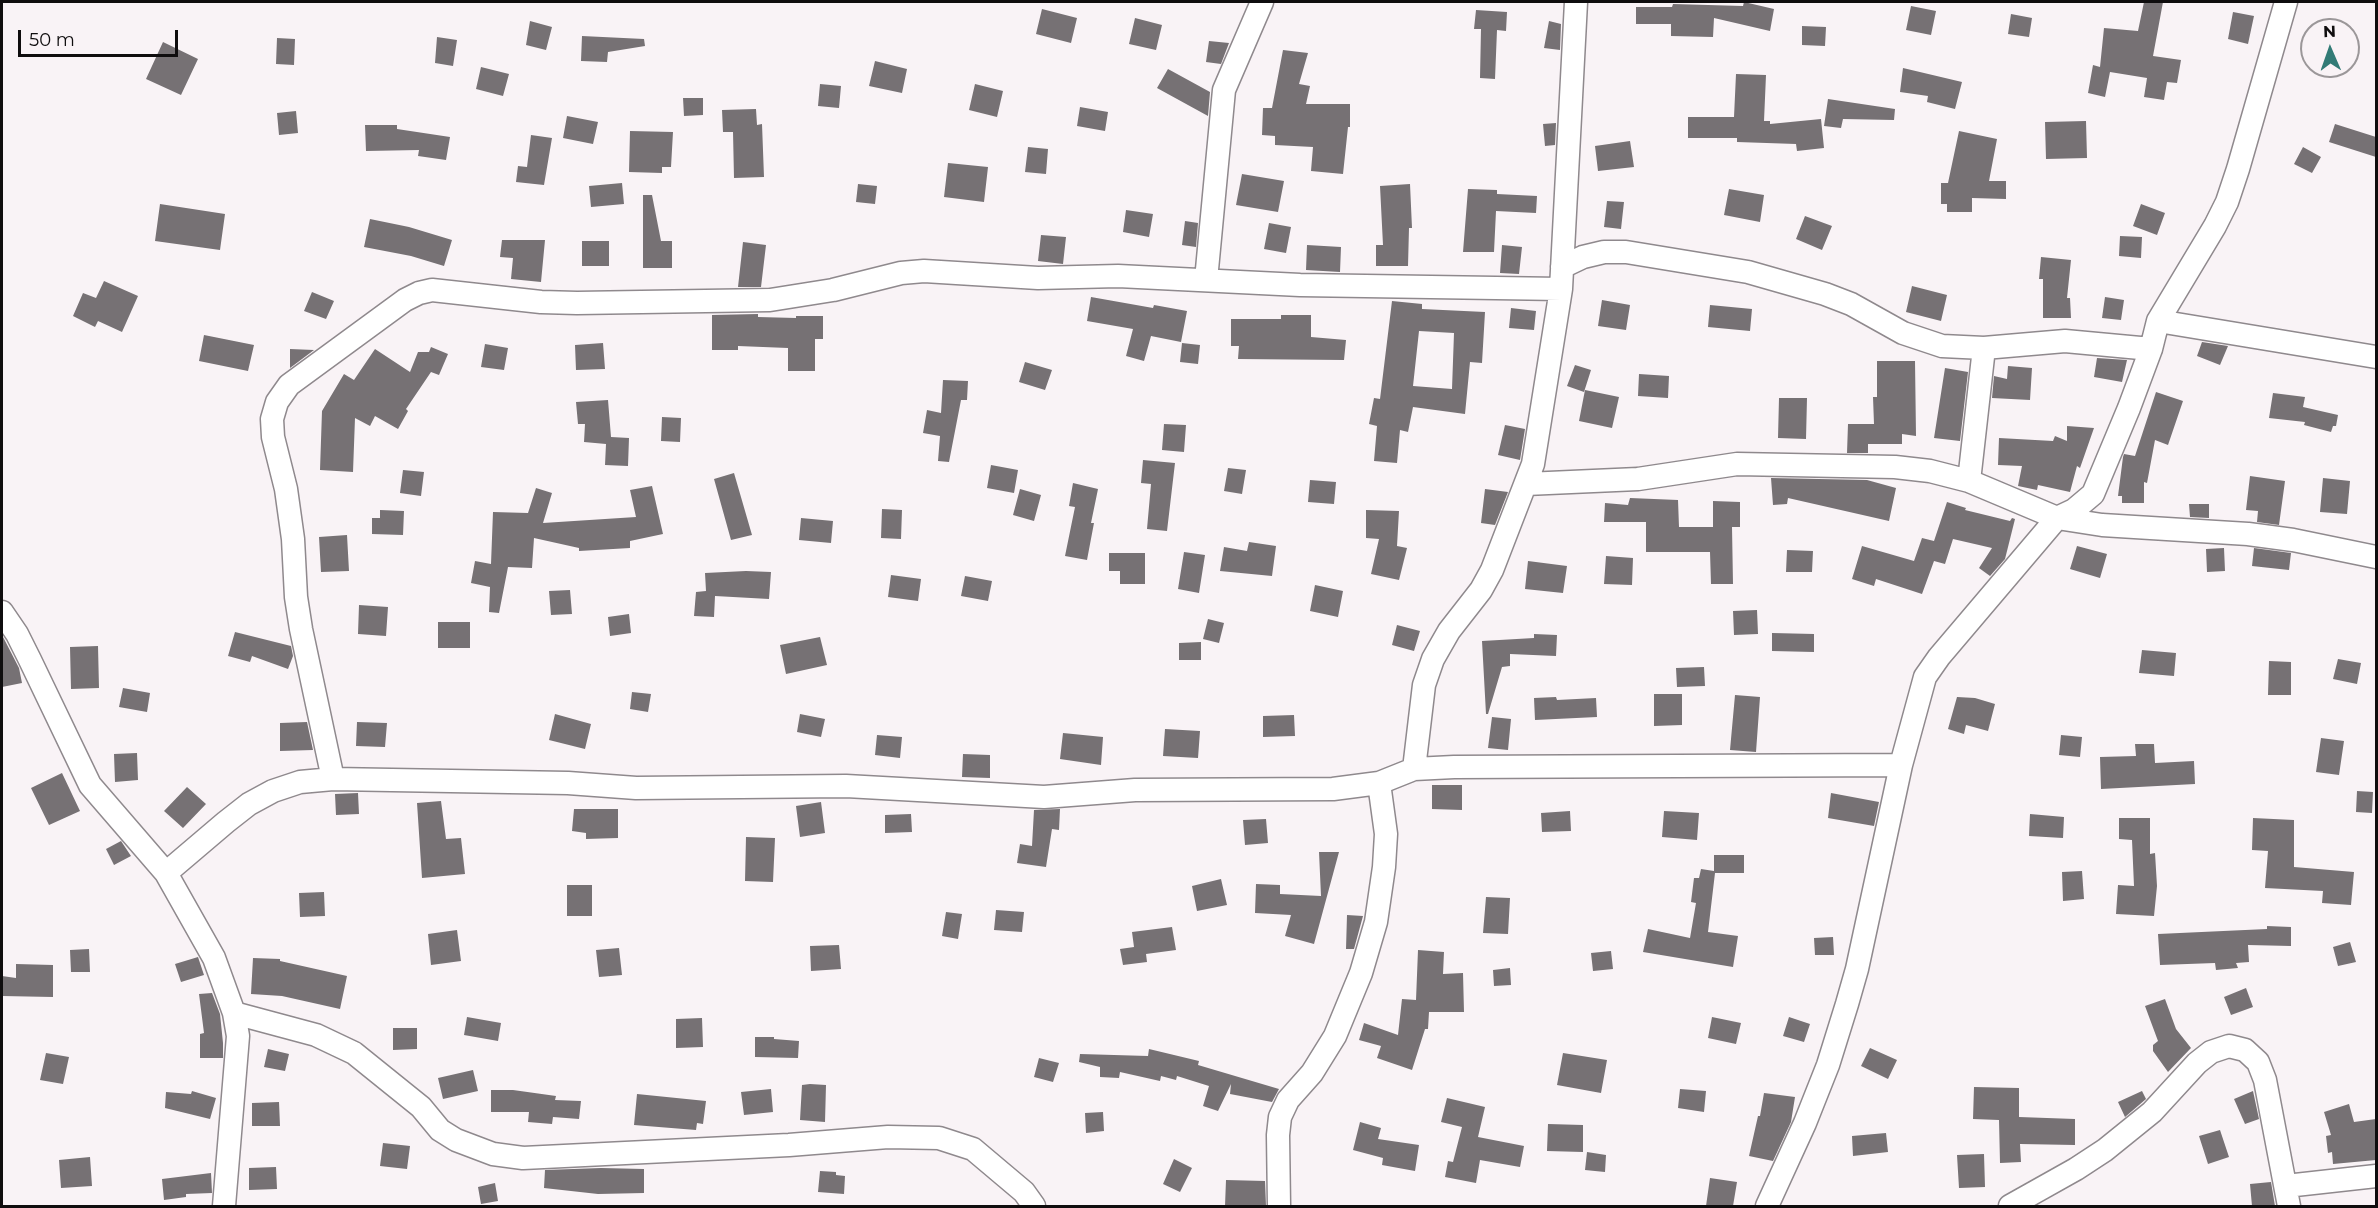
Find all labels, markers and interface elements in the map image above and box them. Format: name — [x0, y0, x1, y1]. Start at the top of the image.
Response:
scale bar — [21, 18, 182, 56]
north arrow — [2300, 18, 2360, 78]
text: N — [2323, 22, 2336, 41]
text: 50 m — [29, 29, 75, 51]

